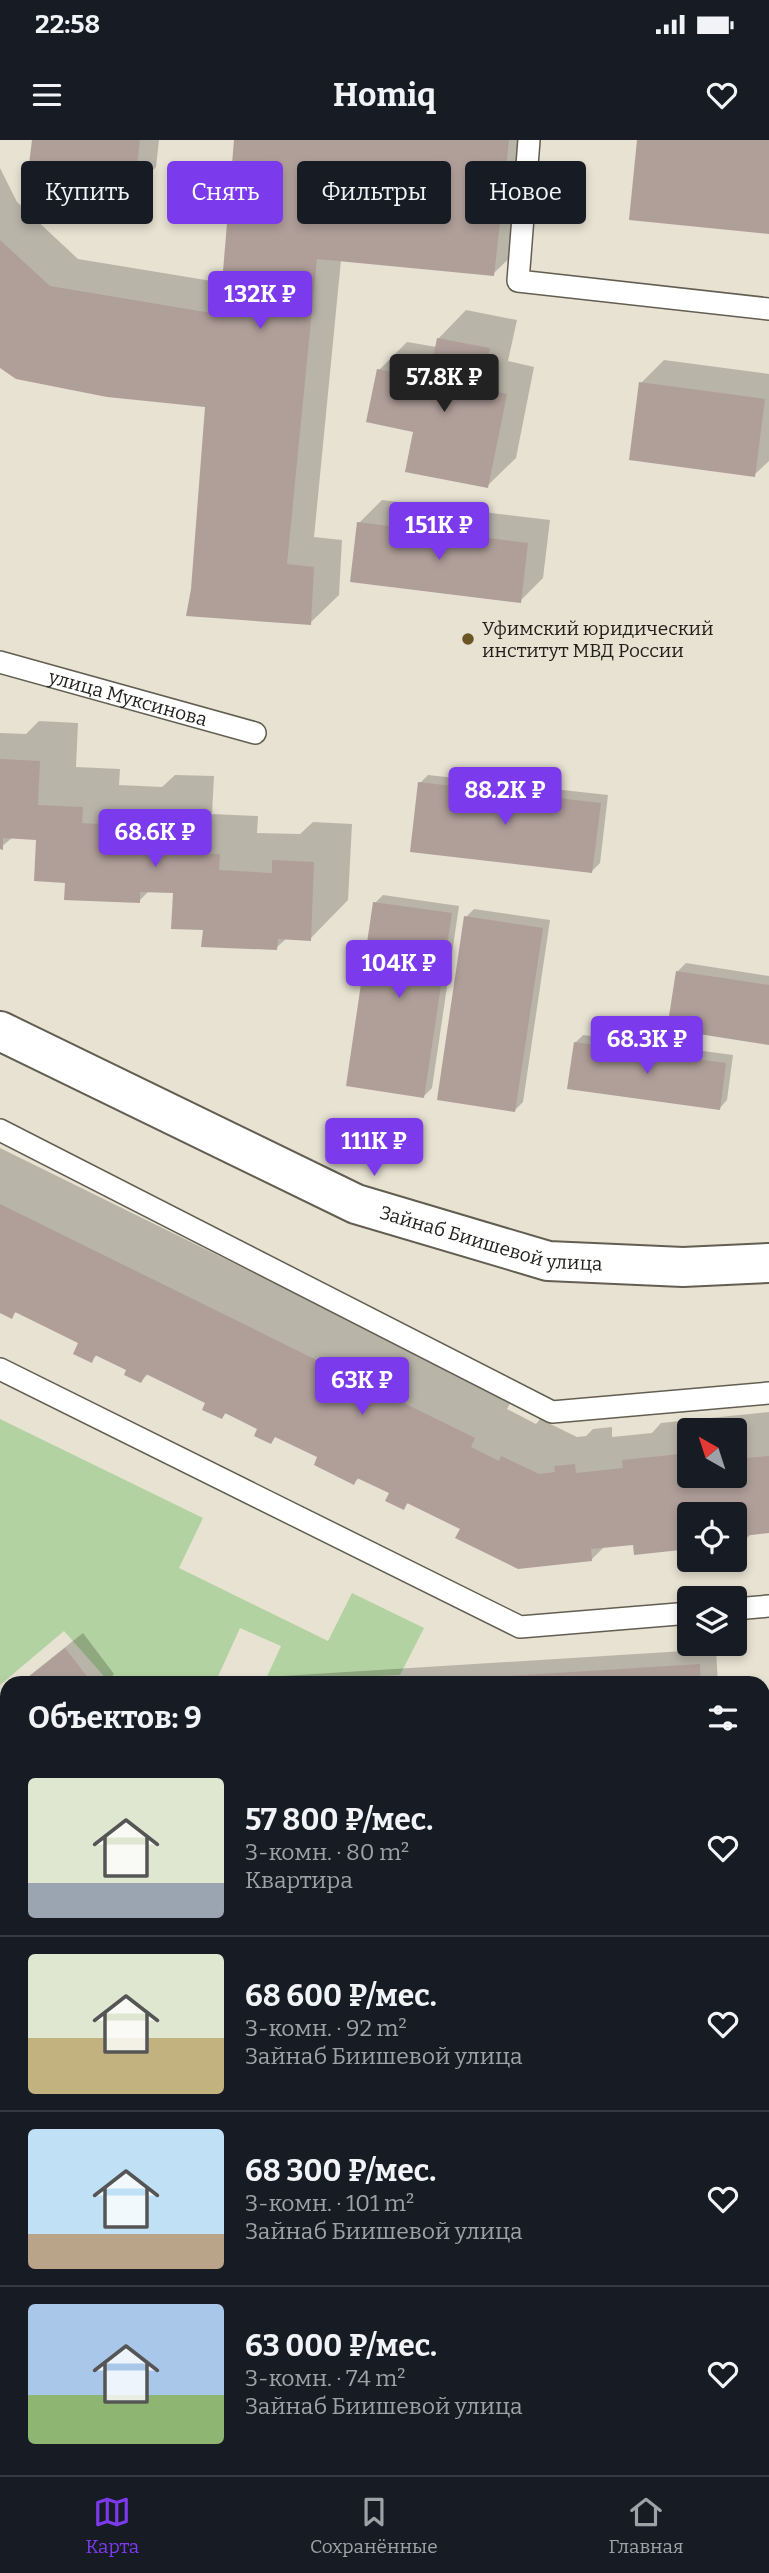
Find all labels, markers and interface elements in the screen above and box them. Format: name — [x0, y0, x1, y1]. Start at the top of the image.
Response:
text: 22:58 — [35, 9, 100, 40]
icon: menu — [28, 76, 66, 114]
text: Homiq — [333, 76, 436, 114]
icon: heart — [703, 76, 741, 114]
chip: Купить — [21, 161, 153, 224]
chip: Снять — [167, 161, 283, 224]
chip: Фильтры — [297, 161, 451, 224]
chip: Новое — [465, 161, 586, 224]
pin: 132K ₽ — [203, 272, 317, 331]
text: 132K ₽ — [224, 280, 296, 308]
pin: 57.8K ₽ — [379, 355, 509, 414]
text: 57.8K ₽ — [406, 363, 482, 391]
pin: 151K ₽ — [382, 502, 496, 562]
text: 151K ₽ — [405, 511, 473, 539]
place label: Уфимский юридический институт МВД России — [482, 617, 714, 662]
marker: Уфимский юридический институт МВД России — [460, 631, 476, 647]
street label: улица Муксинова — [45, 665, 210, 731]
pin: 88.2K ₽ — [440, 768, 570, 827]
text: 88.2K ₽ — [465, 776, 546, 804]
pin: 68.6K ₽ — [90, 810, 220, 869]
text: 68.6K ₽ — [115, 818, 195, 846]
pin: 104K ₽ — [342, 940, 456, 1000]
text: 104K ₽ — [362, 949, 436, 977]
pin: 68.3K ₽ — [582, 1016, 712, 1076]
text: 68.3K ₽ — [607, 1025, 687, 1053]
pin: 111K ₽ — [317, 1118, 431, 1178]
text: 111K ₽ — [341, 1127, 407, 1155]
street label: Зайнаб Биишевой улица — [377, 1201, 604, 1275]
pin: 63K ₽ — [313, 1358, 411, 1417]
text: 63K ₽ — [331, 1366, 393, 1394]
north arrow — [677, 1418, 747, 1488]
map controls — [677, 1418, 747, 1656]
button: locate — [677, 1502, 747, 1572]
button: layers — [677, 1586, 747, 1656]
icon: filters — [704, 1699, 742, 1737]
text: Объектов: 9 — [28, 1700, 202, 1736]
text: 57 800 ₽/мес. — [245, 1802, 433, 1838]
icon: home — [84, 1806, 168, 1890]
icon: heart — [704, 1829, 742, 1867]
text: 3-комн. · 80 m² — [245, 1838, 409, 1866]
text: Квартира — [245, 1866, 353, 1894]
text: 68 600 ₽/мес. — [245, 1978, 437, 2014]
icon: home — [84, 1982, 168, 2066]
icon: heart — [704, 2005, 742, 2043]
text: 3-комн. · 92 m² — [245, 2014, 407, 2042]
text: Зайнаб Биишевой улица — [245, 2042, 523, 2070]
text: 68 300 ₽/мес. — [245, 2153, 436, 2189]
icon: home — [84, 2157, 168, 2241]
icon: heart — [704, 2180, 742, 2218]
text: 3-комн. · 101 m² — [245, 2189, 414, 2217]
text: Зайнаб Биишевой улица — [245, 2217, 523, 2245]
text: 63 000 ₽/мес. — [245, 2328, 437, 2364]
icon: home — [84, 2332, 168, 2416]
icon: heart — [704, 2355, 742, 2393]
text: 3-комн. · 74 m² — [245, 2364, 405, 2392]
text: Зайнаб Биишевой улица — [245, 2392, 523, 2420]
tab: Карта — [85, 2493, 139, 2558]
tab: Сохранённые — [310, 2493, 438, 2558]
tab: Главная — [609, 2493, 684, 2558]

